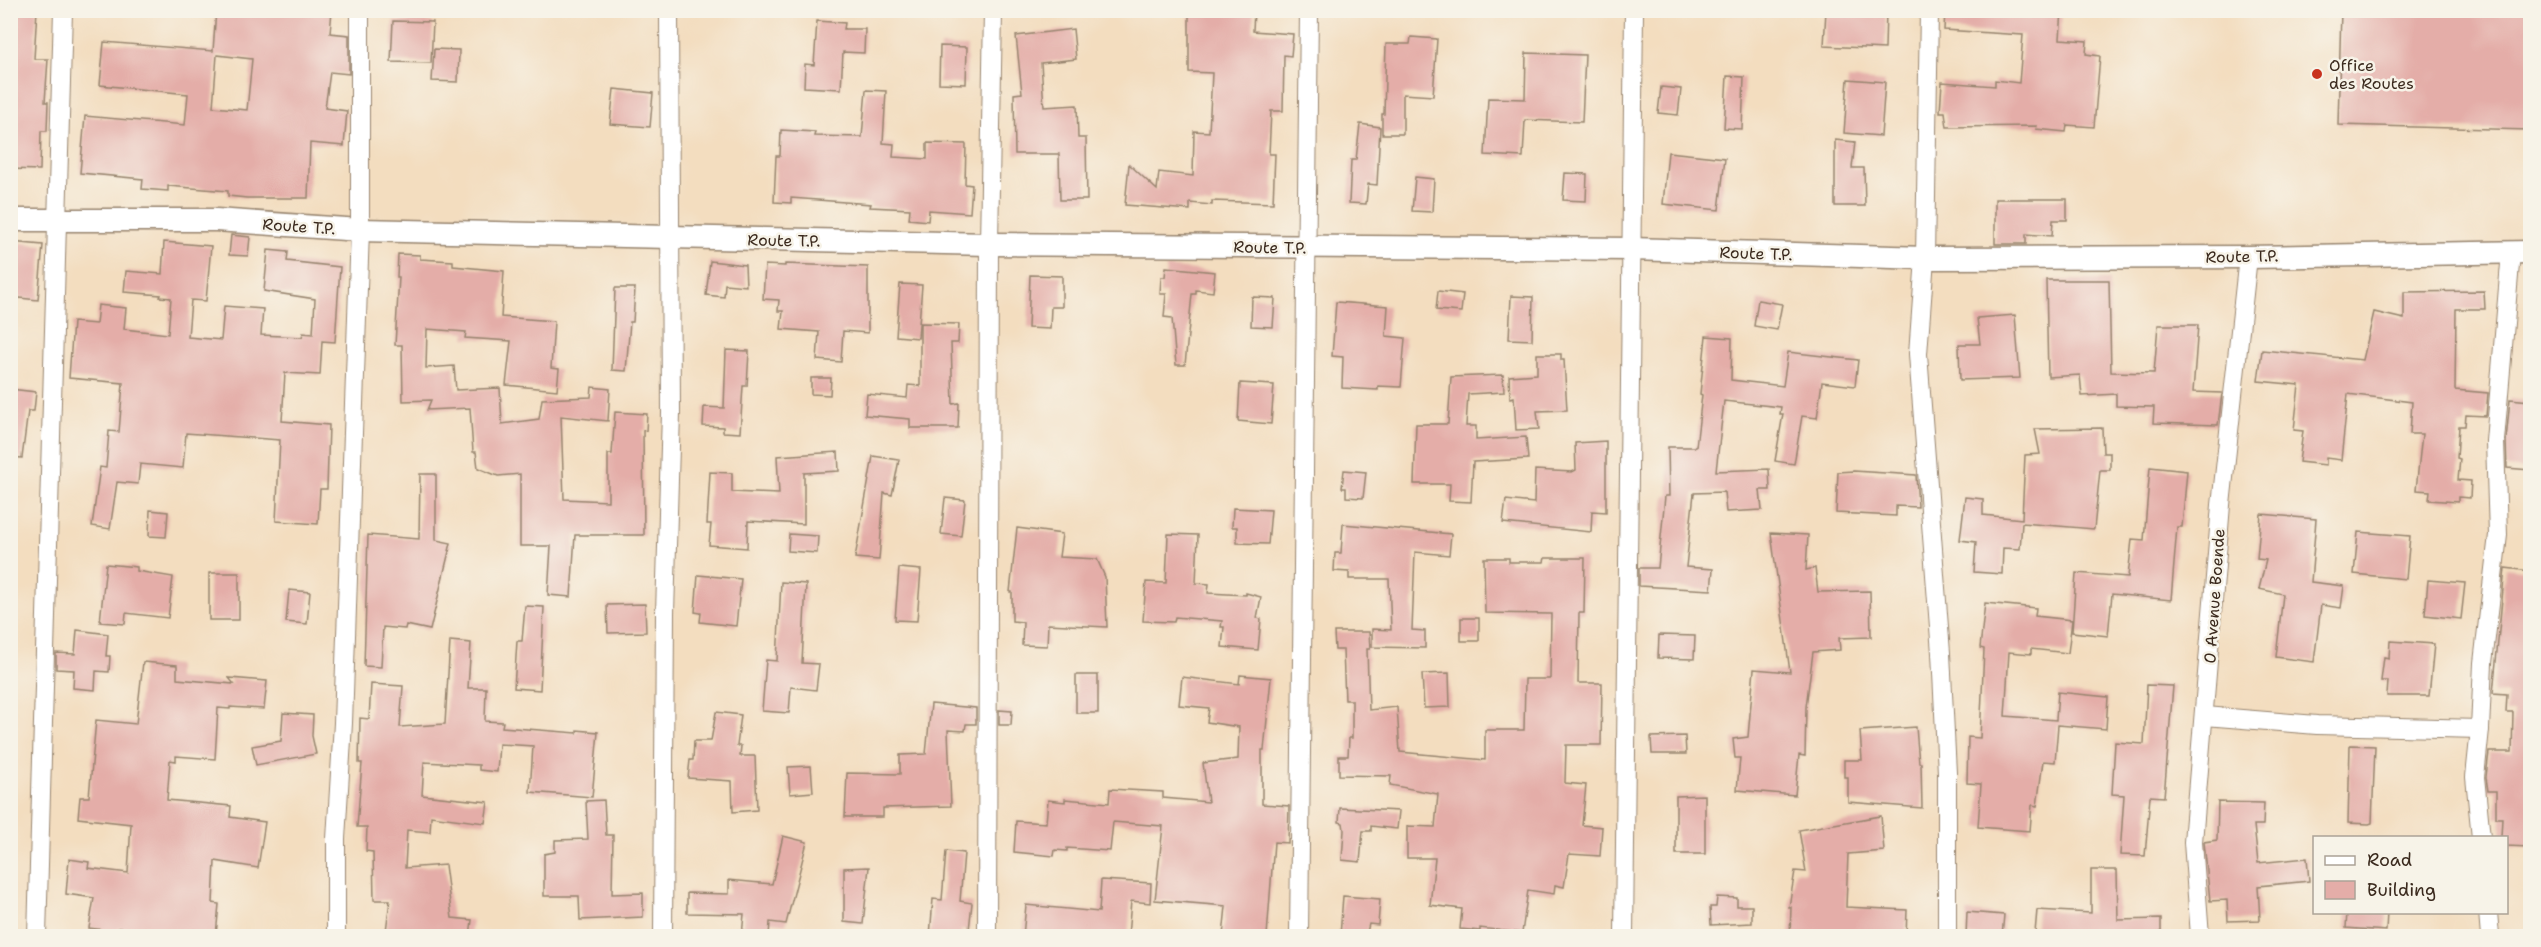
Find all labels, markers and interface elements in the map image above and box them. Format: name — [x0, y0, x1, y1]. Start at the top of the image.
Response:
place label: Office des Routes — [2329, 55, 2414, 94]
marker: Office des Routes — [2310, 67, 2324, 81]
street label: Route T.P. — [262, 213, 336, 240]
street label: Route T.P. — [747, 229, 821, 252]
street label: Route T.P. — [1233, 236, 1307, 259]
street label: Route T.P. — [1719, 242, 1793, 265]
street label: Route T.P. — [2205, 245, 2279, 268]
street label: 0 Avenue Boende — [2199, 528, 2230, 664]
legend — [2313, 836, 2508, 914]
text: Road — [2367, 848, 2412, 872]
text: Building — [2367, 878, 2436, 902]

